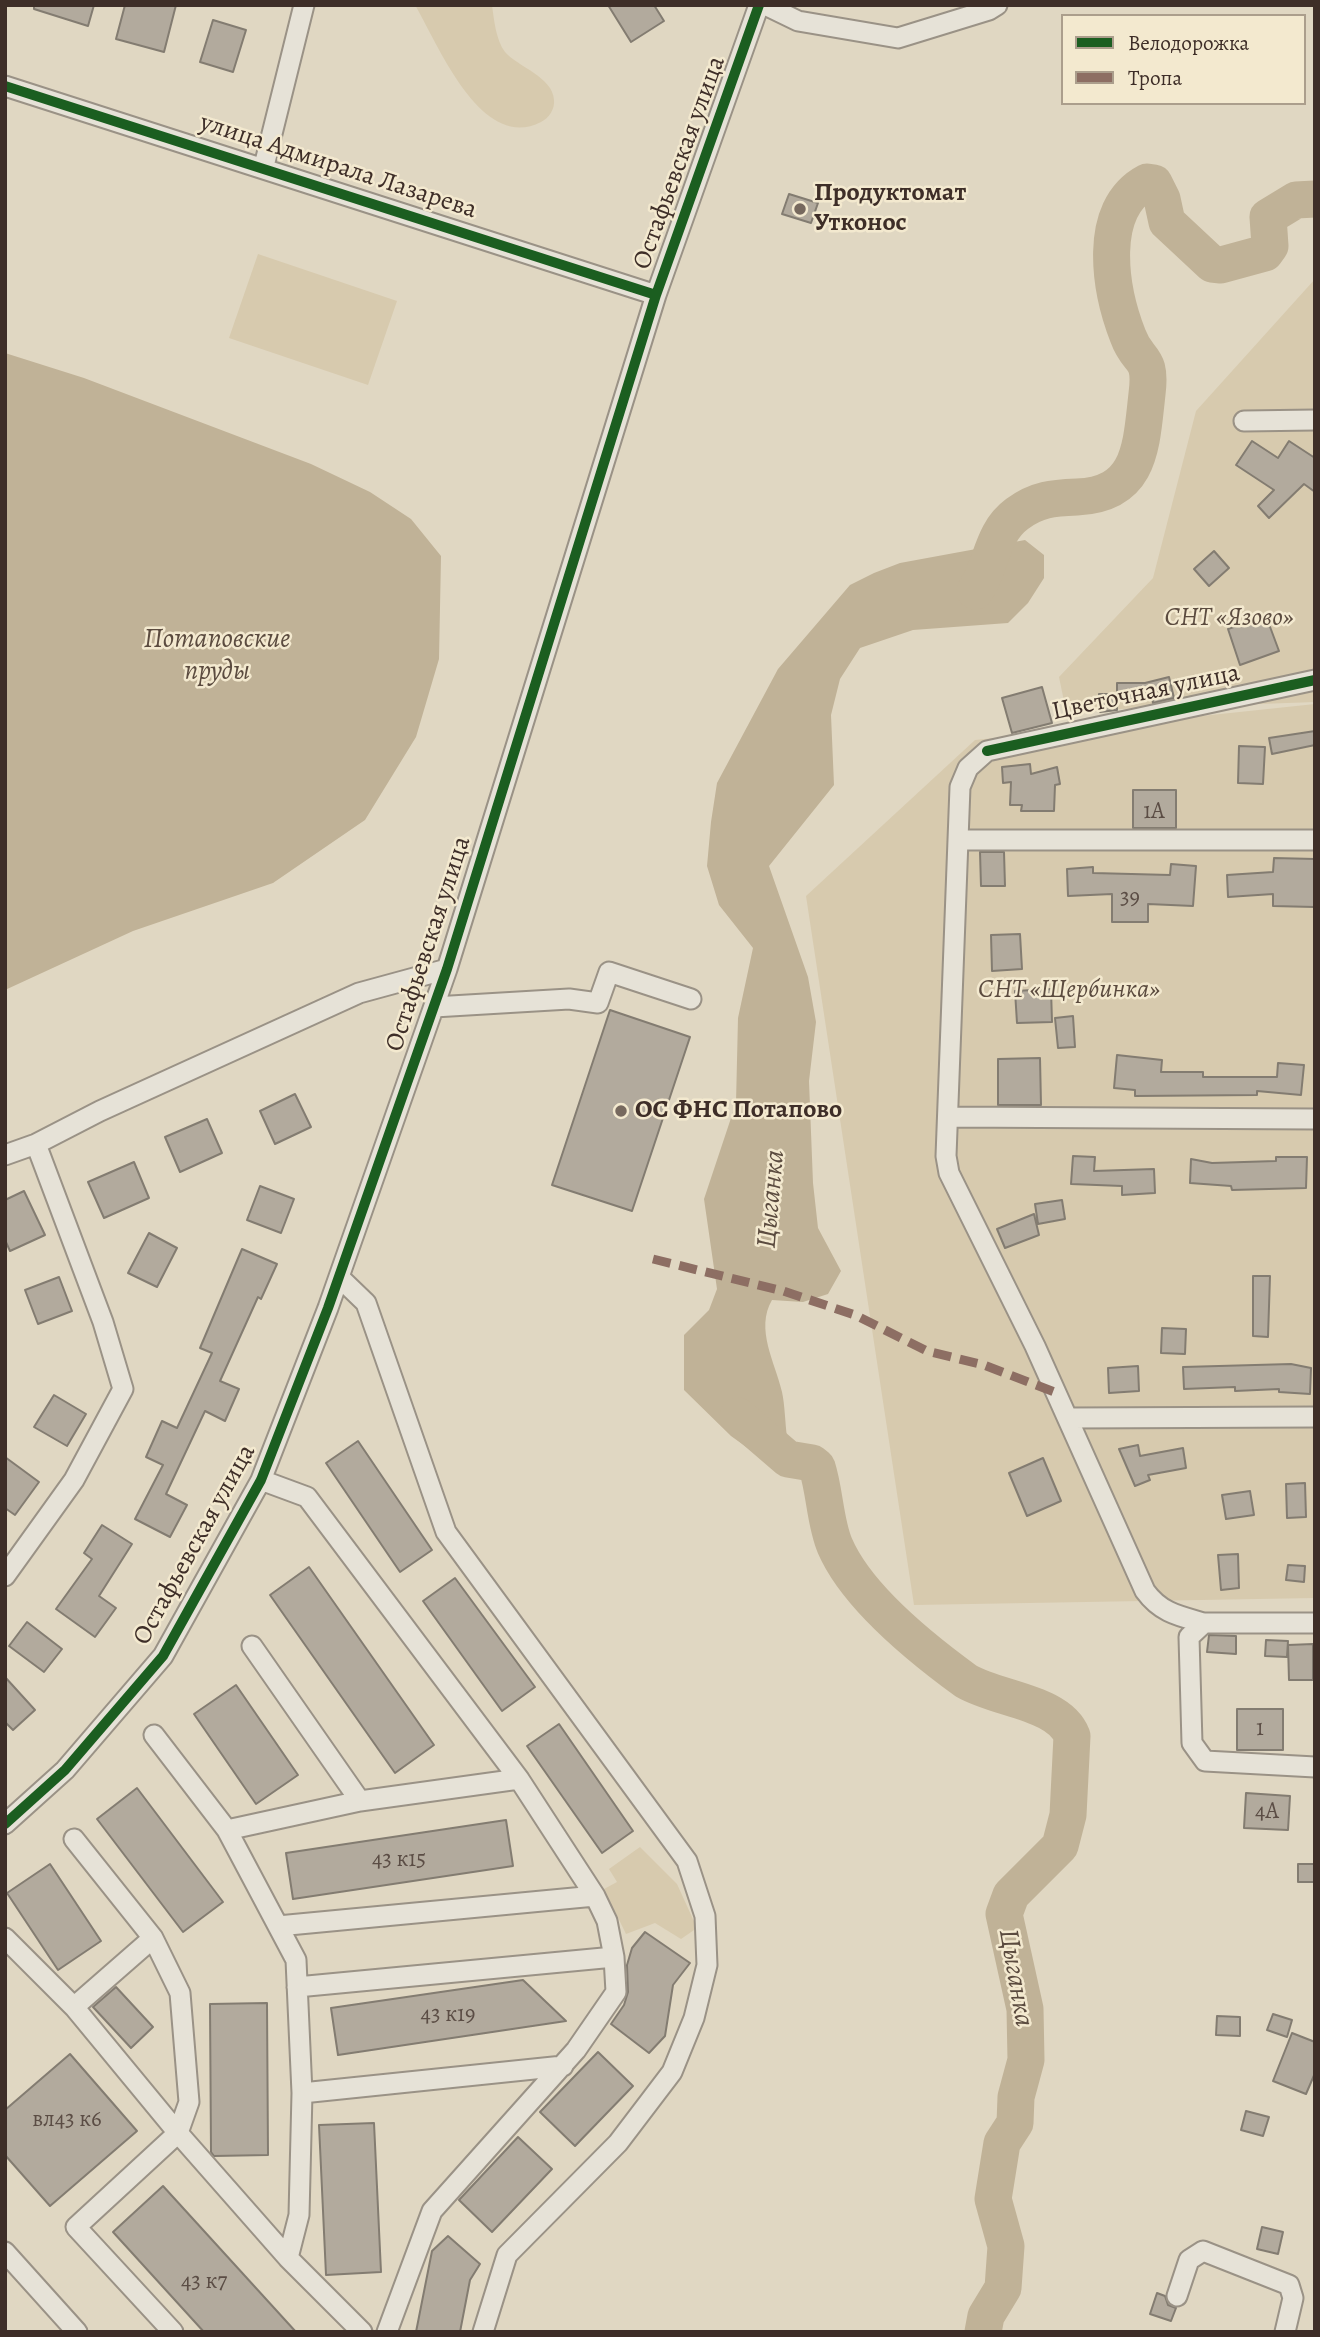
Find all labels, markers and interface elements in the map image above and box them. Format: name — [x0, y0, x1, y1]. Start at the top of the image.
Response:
legend — [1061, 14, 1306, 105]
text: Велодорожка — [1128, 29, 1249, 57]
street label: Остафьевская улица — [627, 52, 733, 274]
text: Тропа — [1128, 64, 1182, 92]
street label: улица Адмирала Лазарева — [196, 107, 480, 227]
place label: Продуктомат Утконос — [814, 178, 966, 240]
marker: Продуктомат Утконос — [792, 201, 808, 217]
park label: СНТ «Язово» — [1164, 603, 1294, 635]
water label: Потаповские пруды — [144, 623, 290, 689]
street label: Цветочная улица — [1049, 658, 1243, 728]
house number: 1А — [1143, 798, 1165, 826]
street label: Остафьевская улица — [379, 832, 479, 1056]
house number: 39 — [1120, 884, 1140, 912]
park label: СНТ «Щербинка» — [978, 975, 1160, 1007]
place label: ОС ФНС Потапово — [635, 1095, 842, 1127]
marker: ОС ФНС Потапово — [613, 1103, 629, 1119]
water label: Цыганка — [751, 1148, 793, 1250]
street label: Остафьевская улица — [127, 1439, 263, 1651]
house number: 1 — [1256, 1715, 1264, 1743]
house number: 4А — [1255, 1798, 1279, 1826]
house number: 43 к15 — [372, 1846, 426, 1874]
water label: Цыганка — [990, 1927, 1040, 2029]
house number: 43 к19 — [421, 2001, 475, 2029]
house number: вл43 к6 — [32, 2106, 102, 2134]
house number: 43 к7 — [181, 2268, 227, 2296]

